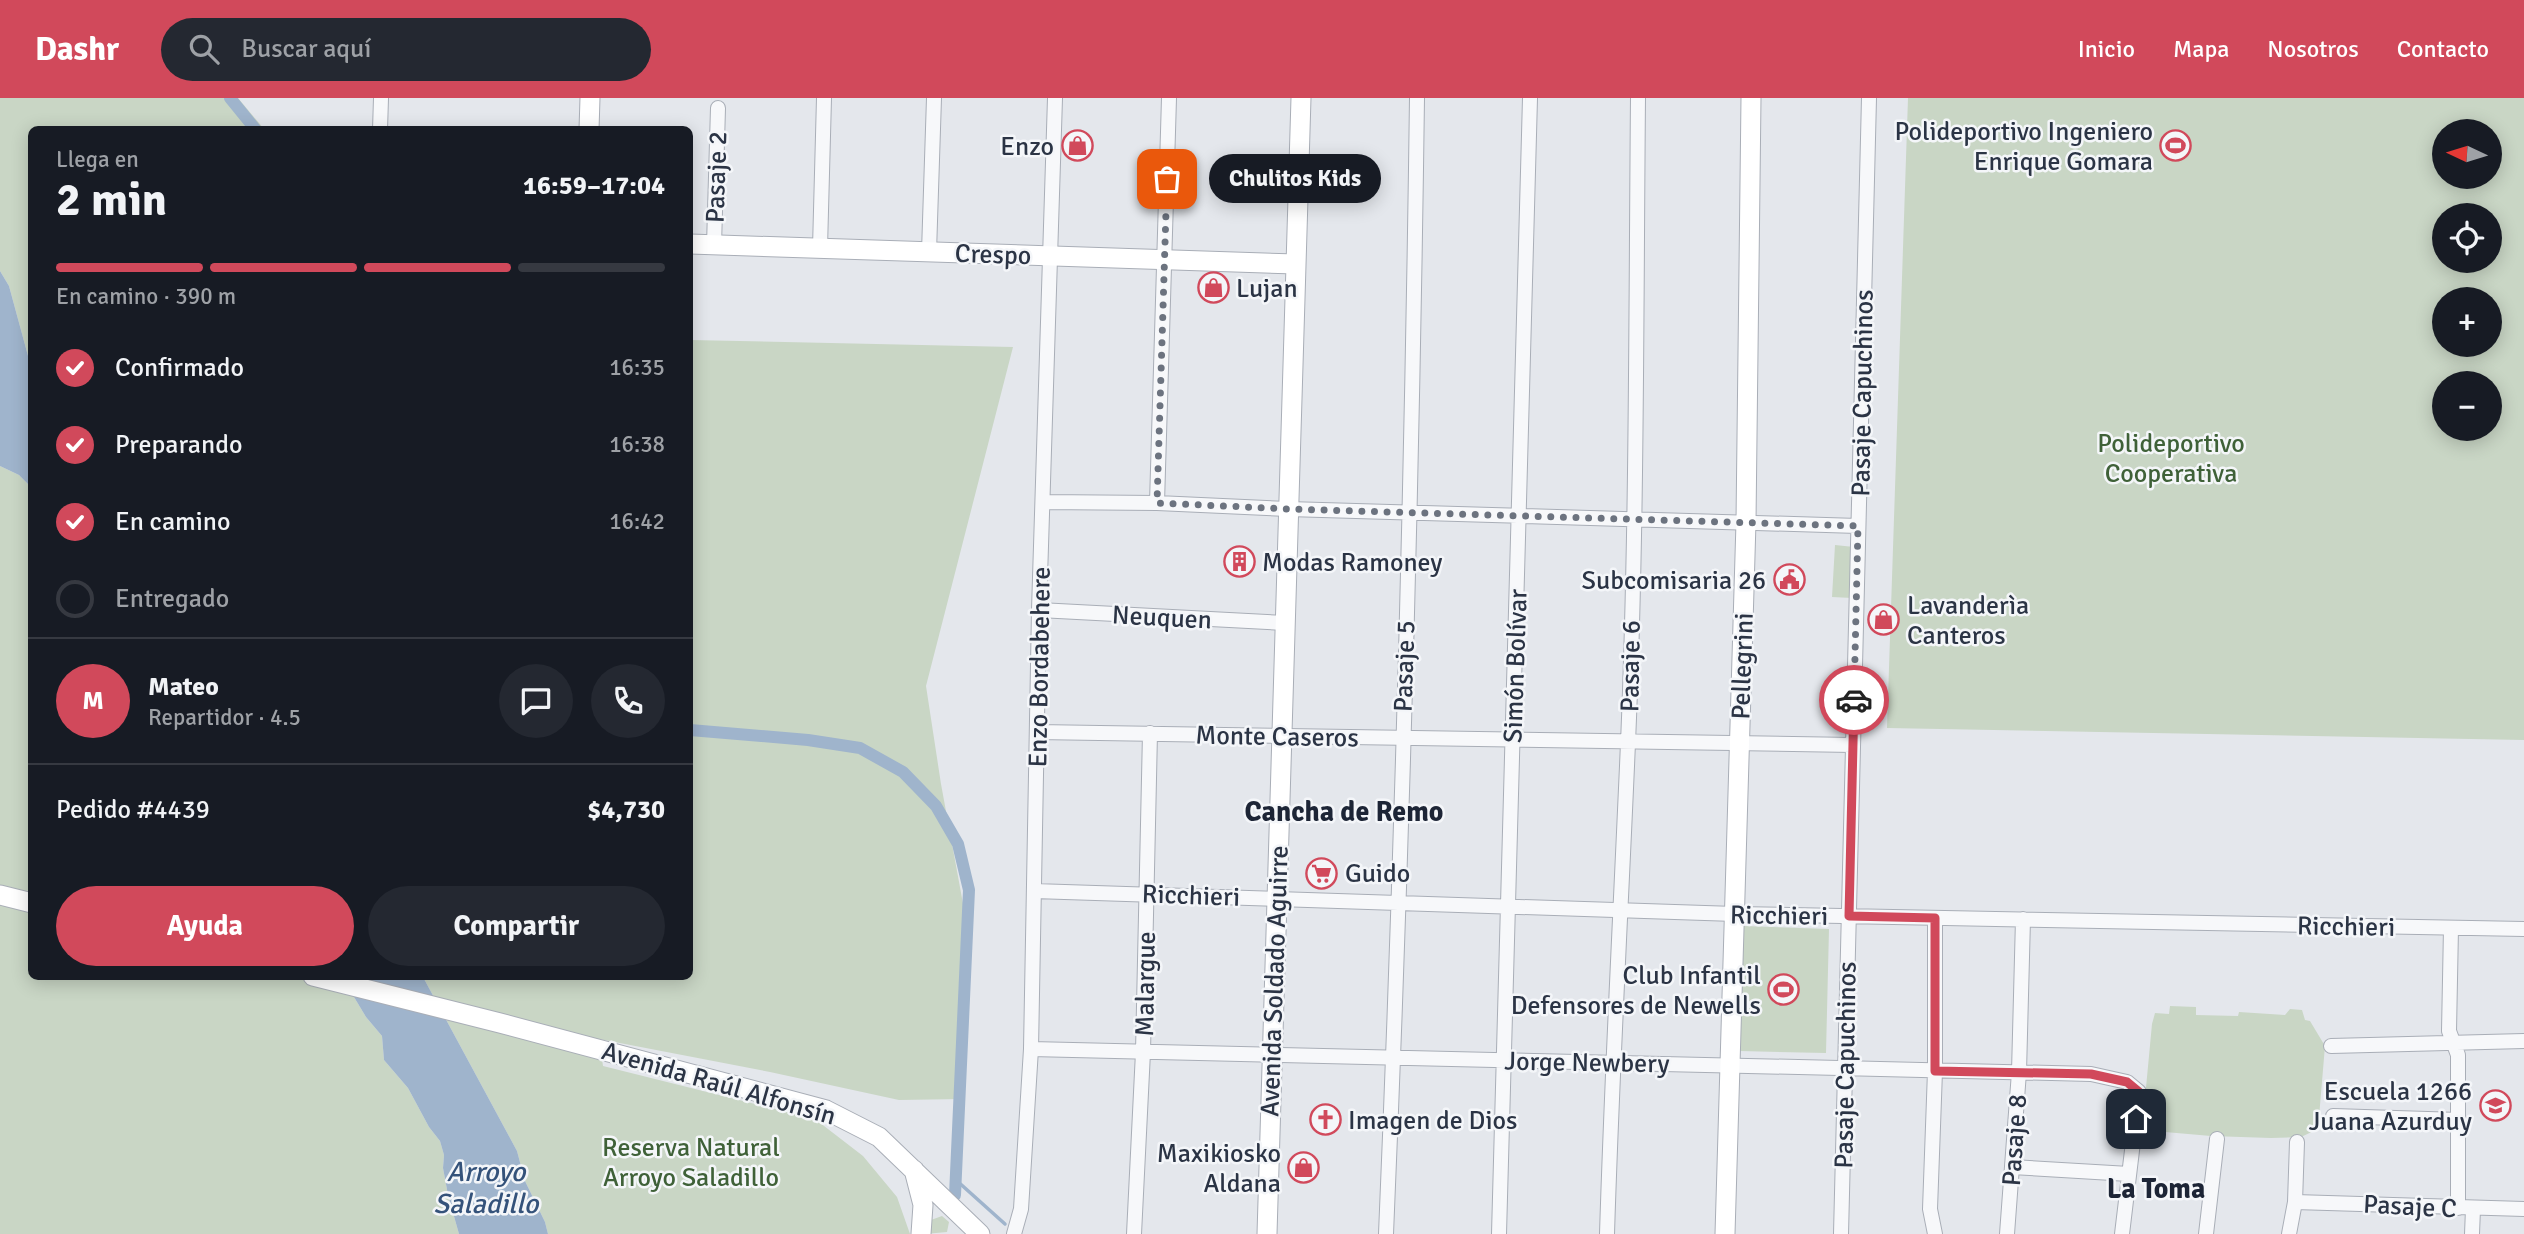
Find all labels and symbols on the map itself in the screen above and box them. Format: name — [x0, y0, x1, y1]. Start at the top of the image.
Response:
place label: Polideportivo Ingeniero Enrique Gomara — [1894, 116, 2153, 178]
north arrow — [2432, 119, 2502, 189]
shop icon: Enzo — [1060, 129, 1094, 163]
sports icon: Polideportivo Ingeniero Enrique Gomara — [2159, 129, 2193, 163]
street label: Pasaje 2 — [699, 131, 735, 224]
place label: Enzo — [1000, 131, 1054, 163]
pin — [1137, 149, 1197, 209]
callout: Chulitos Kids — [1209, 154, 1380, 204]
street label: Crespo — [954, 238, 1032, 272]
shop icon: Lujan — [1196, 271, 1230, 305]
place label: Lujan — [1236, 273, 1298, 305]
street label: Pasaje Capuchinos — [1845, 289, 1881, 497]
park label: Polideportivo Cooperativa — [2097, 428, 2245, 490]
building icon: Modas Ramoney — [1222, 545, 1256, 579]
place label: Modas Ramoney — [1262, 547, 1442, 579]
public building icon: Subcomisaria 26 — [1772, 563, 1806, 597]
place label: Subcomisaria 26 — [1582, 565, 1766, 597]
street label: Enzo Bordabehere — [1022, 566, 1058, 768]
street label: Simón Bolívar — [1497, 588, 1535, 743]
place label: Lavanderìa Canteros — [1907, 590, 2029, 652]
street label: Neuquen — [1111, 599, 1213, 637]
shop icon: Lavanderìa Canteros — [1867, 603, 1901, 637]
street label: Pellegrini — [1725, 612, 1761, 720]
street label: Pasaje 5 — [1387, 620, 1423, 713]
street label: Pasaje 6 — [1614, 620, 1648, 712]
courier — [1819, 665, 1889, 735]
street label: Monte Caseros — [1195, 720, 1359, 754]
district label: Cancha de Remo — [1245, 795, 1443, 829]
street label: Avenida Soldado Aguirre — [1254, 845, 1296, 1117]
supermarket icon: Guido — [1305, 856, 1339, 890]
place label: Guido — [1345, 858, 1410, 890]
street label: Ricchieri — [1141, 878, 1241, 914]
street label: Ricchieri — [1730, 899, 1828, 933]
street label: Ricchieri — [2297, 910, 2395, 944]
street label: Malargue — [1129, 931, 1163, 1037]
place label: Club Infantil Defensores de Newells — [1511, 960, 1761, 1022]
street label: Pasaje Capuchinos — [1828, 961, 1864, 1169]
sports icon: Club Infantil Defensores de Newells — [1767, 973, 1801, 1007]
street label: Avenida Raúl Alfonsín — [598, 1035, 839, 1133]
street label: Jorge Newbery — [1504, 1046, 1670, 1080]
place label: Escuela 1266 Juana Azurduy — [2309, 1076, 2472, 1138]
pin — [2106, 1089, 2166, 1149]
school or university icon: Escuela 1266 Juana Azurduy — [2478, 1089, 2512, 1123]
street label: Pasaje 8 — [1996, 1093, 2034, 1187]
church icon: Imagen de Dios — [1308, 1103, 1342, 1137]
place label: Imagen de Dios — [1348, 1105, 1517, 1137]
park label: Reserva Natural Arroyo Saladillo — [602, 1132, 780, 1194]
place label: Maxikiosko Aldana — [1157, 1138, 1281, 1200]
shop icon: Maxikiosko Aldana — [1287, 1151, 1321, 1185]
water label: Arroyo Saladillo — [434, 1155, 540, 1221]
district label: La Toma — [2107, 1172, 2205, 1206]
street label: Pasaje C — [2362, 1189, 2458, 1225]

